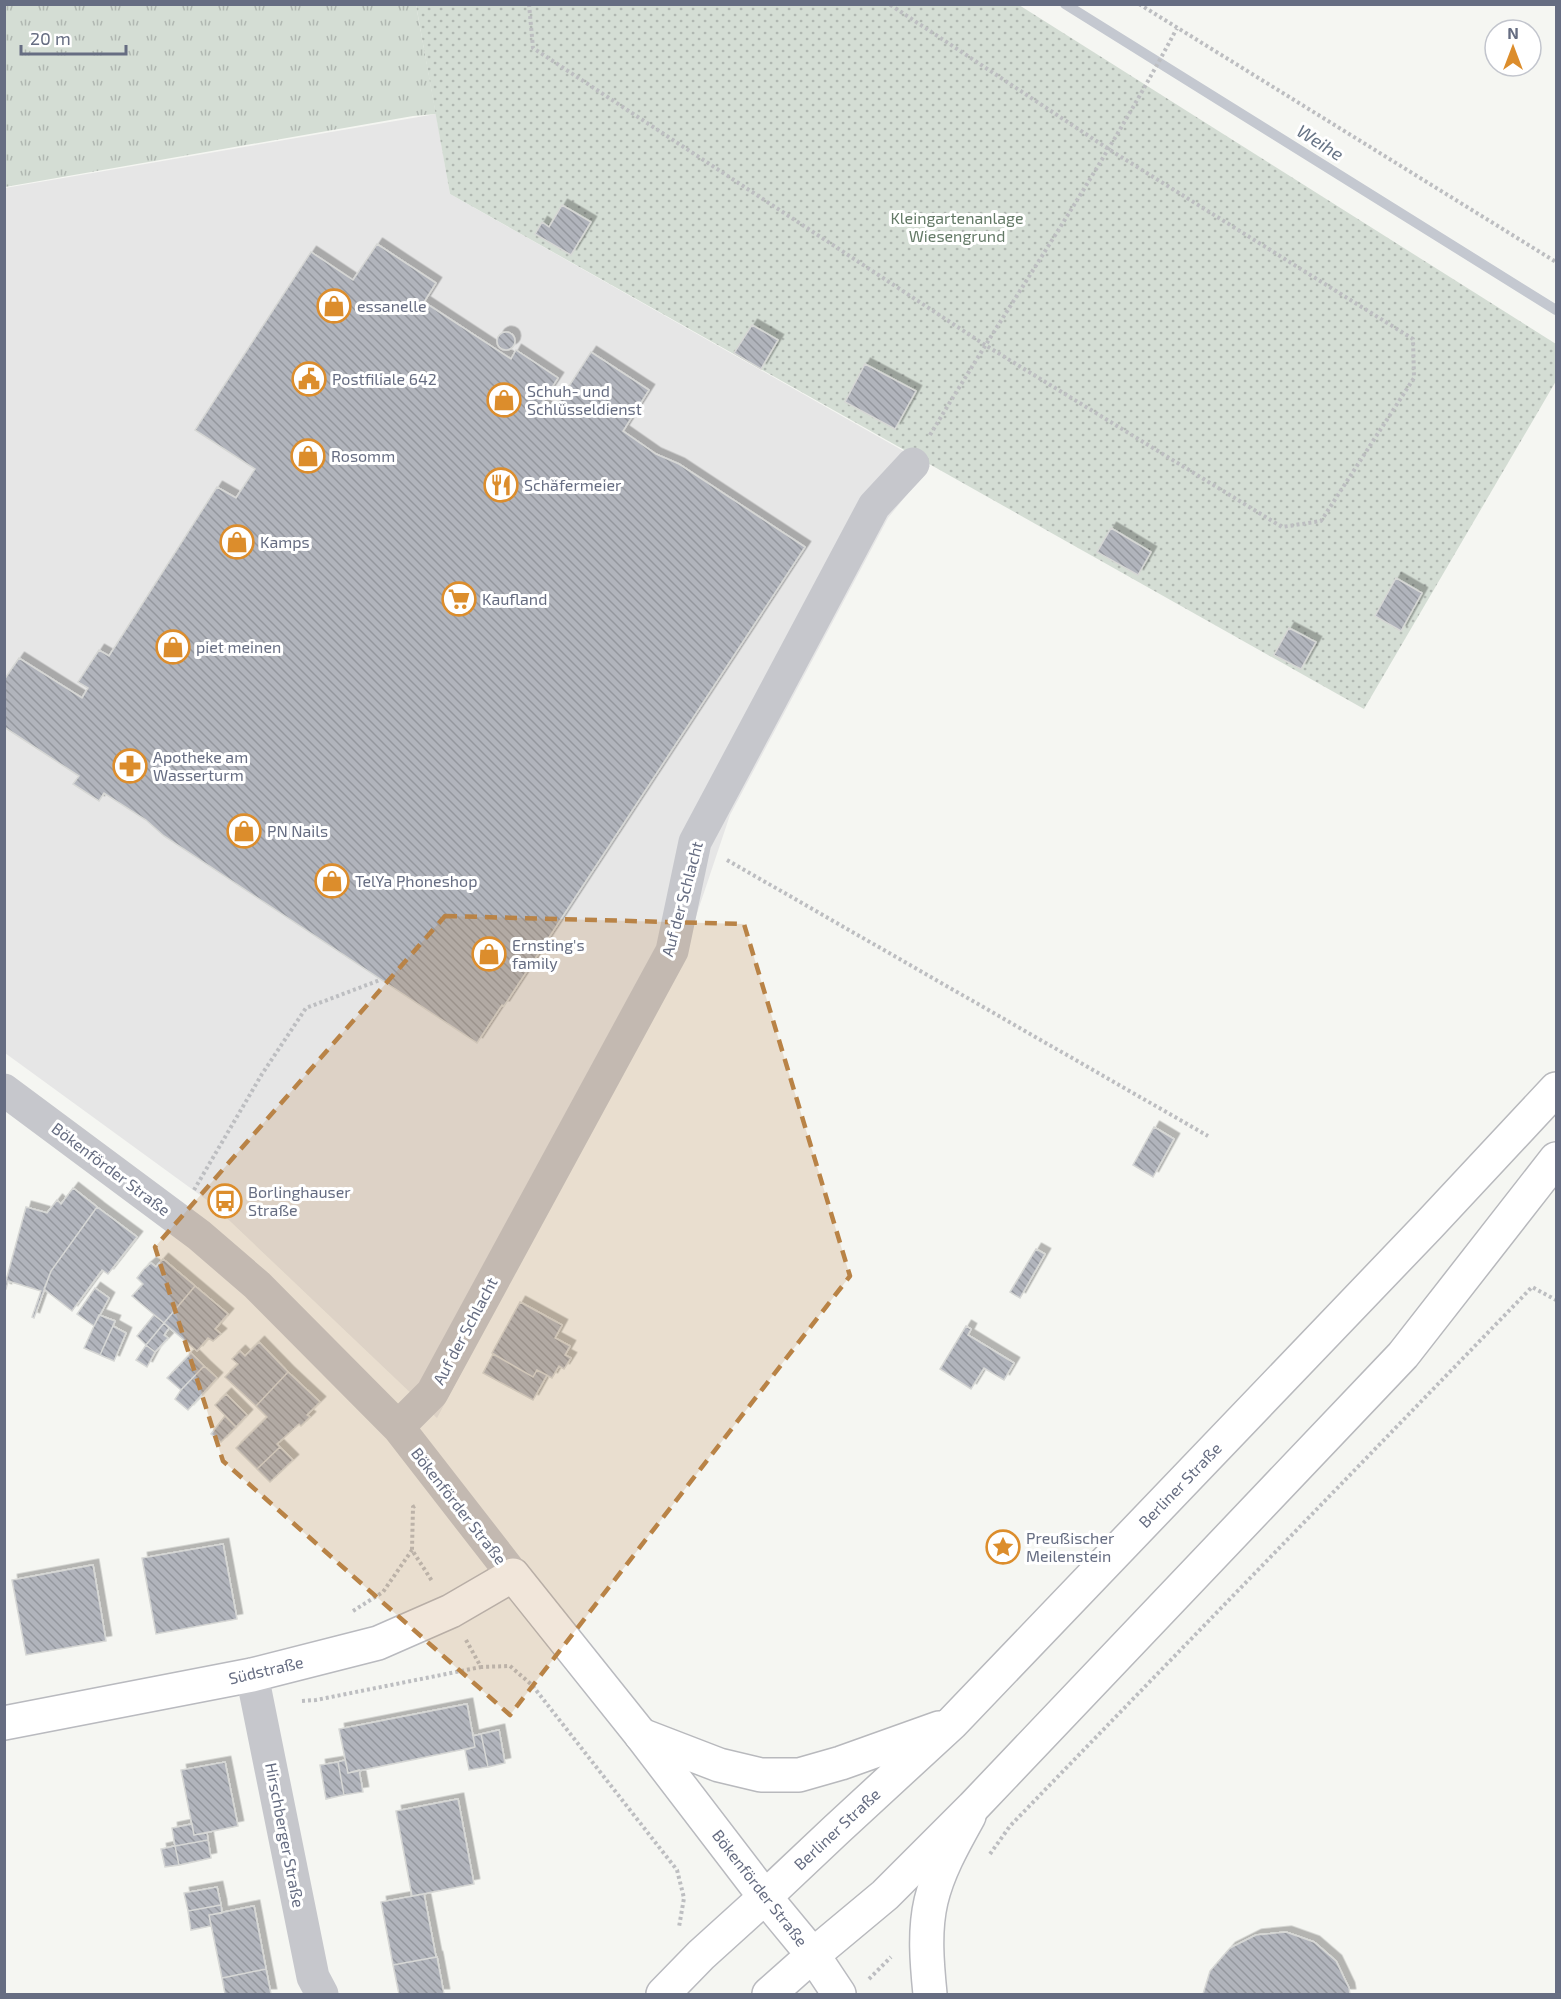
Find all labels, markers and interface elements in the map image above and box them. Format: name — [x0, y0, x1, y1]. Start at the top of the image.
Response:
scale bar — [21, 18, 126, 56]
north arrow — [1483, 18, 1543, 78]
text: N — [1507, 23, 1519, 42]
text: 20 m — [30, 27, 71, 49]
water label: Weihe — [1293, 119, 1348, 165]
park label: Kleingartenanlage Wiesengrund — [890, 208, 1024, 245]
shop icon: essanelle — [316, 288, 352, 324]
place label: essanelle — [357, 296, 427, 315]
public building icon: Postfiliale 642 — [291, 361, 327, 397]
place label: Postfiliale 642 — [332, 369, 437, 388]
place label: Schuh- und Schlüsseldienst — [527, 381, 642, 418]
shop icon: Schuh- und Schlüsseldienst — [486, 382, 522, 418]
shop icon: Rosomm — [290, 438, 326, 474]
place label: Rosomm — [331, 446, 395, 465]
restaurant icon: Schäfermeier — [483, 467, 519, 503]
place label: Schäfermeier — [524, 475, 622, 494]
shop icon: Kamps — [219, 524, 255, 560]
place label: Kamps — [260, 532, 310, 551]
supermarket icon: Kaufland — [441, 581, 477, 617]
place label: Kaufland — [482, 589, 547, 608]
shop icon: piet meinen — [155, 629, 191, 665]
place label: piet meinen — [196, 637, 281, 656]
place label: Apotheke am Wasserturm — [153, 747, 248, 784]
pharmacy icon: Apotheke am Wasserturm — [112, 748, 148, 784]
shop icon: PN Nails — [226, 813, 262, 849]
place label: PN Nails — [267, 821, 328, 840]
street label: Auf der Schlacht — [657, 839, 706, 959]
shop icon: TelYa Phoneshop — [314, 863, 350, 899]
place label: TelYa Phoneshop — [355, 871, 477, 890]
place label: Ernsting's family — [512, 935, 585, 972]
shop icon: Ernsting's family — [471, 936, 507, 972]
street label: Bökenförder Straße — [48, 1118, 174, 1219]
place label: Borlinghauser Straße — [248, 1182, 351, 1219]
bus stop icon: Borlinghauser Straße — [207, 1183, 243, 1219]
street label: Auf der Schlacht — [428, 1274, 501, 1388]
street label: Berliner Straße — [1134, 1438, 1225, 1531]
street label: Bökenförder Straße — [408, 1443, 511, 1568]
place label: Preußischer Meilenstein — [1026, 1528, 1115, 1565]
place icon: Preußischer Meilenstein — [985, 1529, 1021, 1565]
street label: Südstraße — [227, 1652, 305, 1687]
street label: Hirschberger Straße — [262, 1761, 309, 1909]
street label: Berliner Straße — [790, 1784, 884, 1873]
street label: Bökenförder Straße — [709, 1825, 812, 1950]

